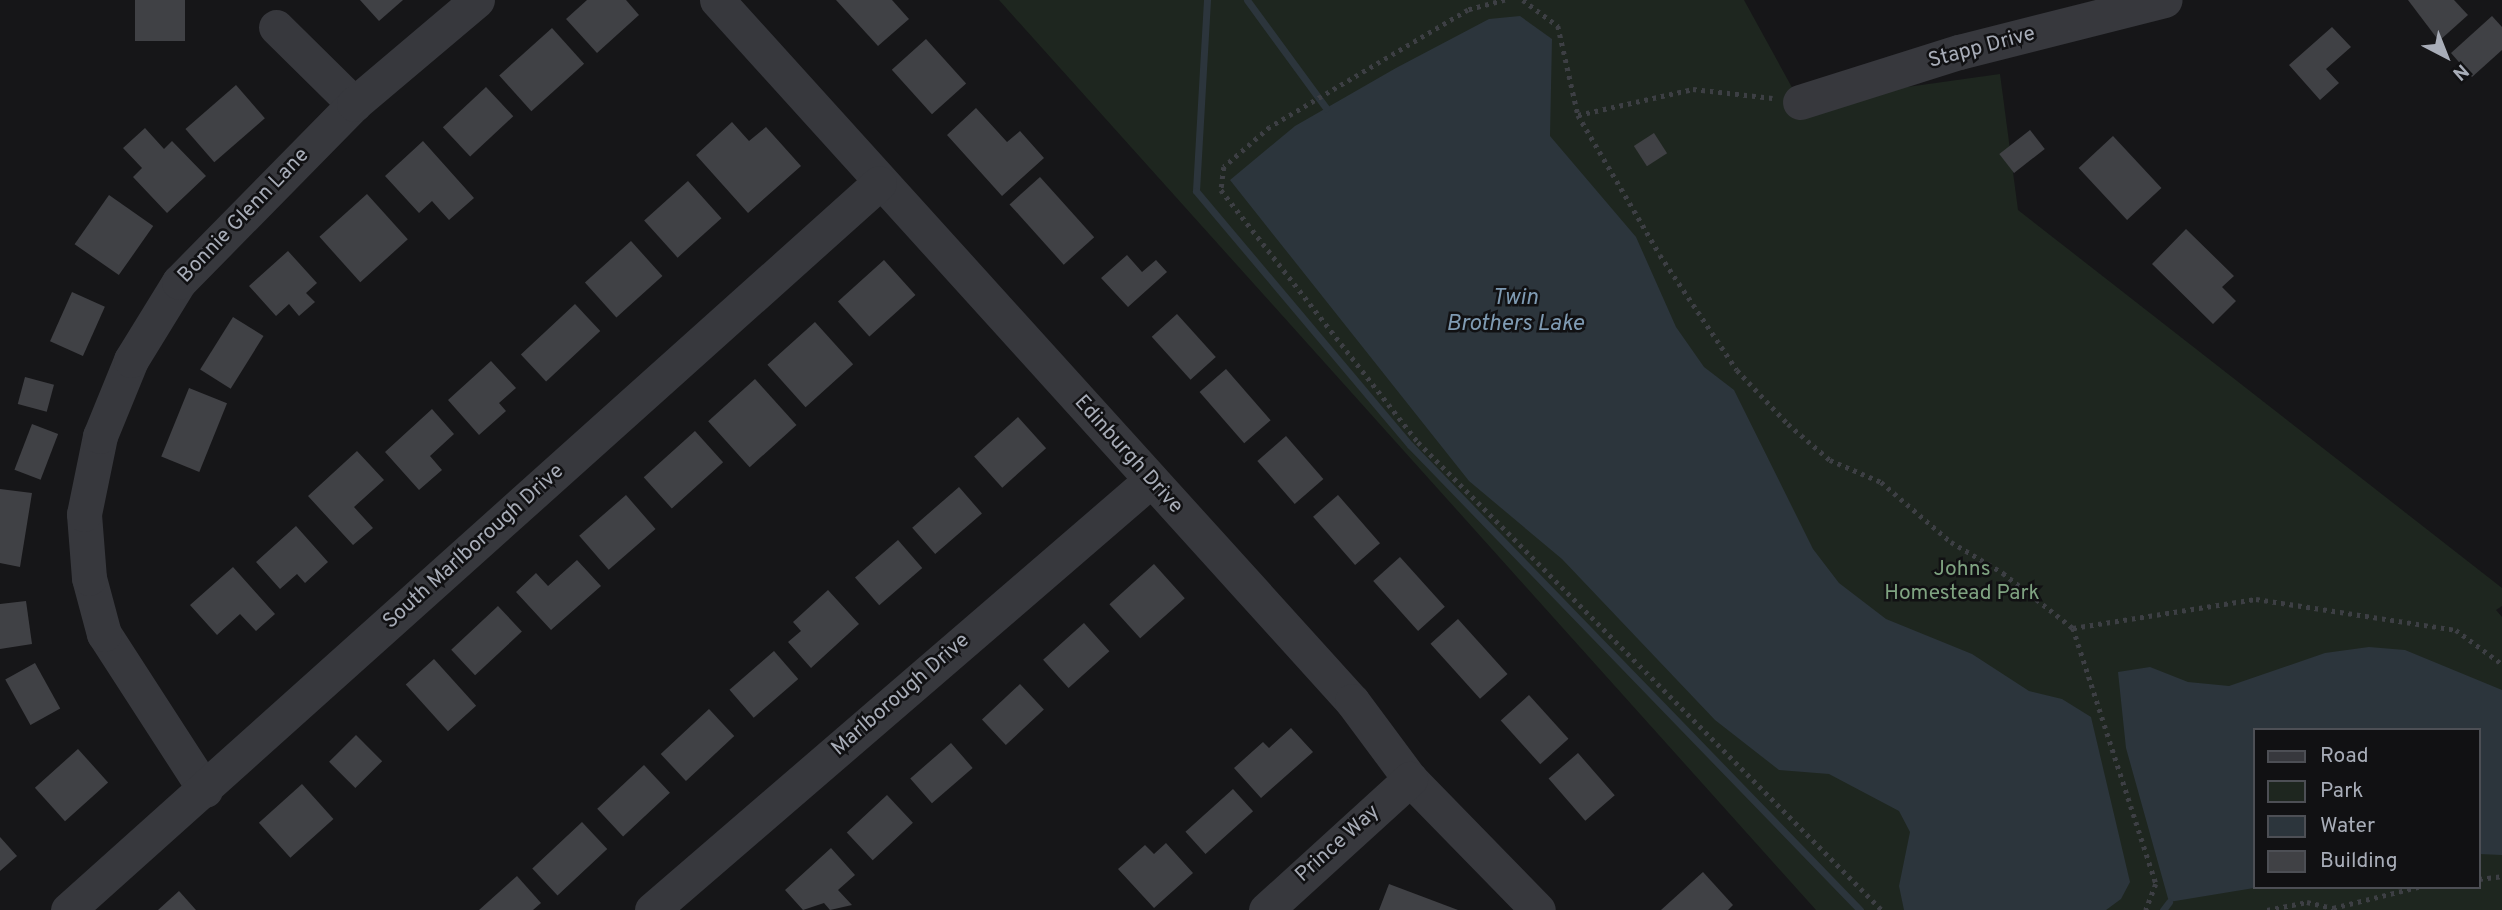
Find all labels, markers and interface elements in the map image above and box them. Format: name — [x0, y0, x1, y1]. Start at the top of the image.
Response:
north arrow — [2411, 21, 2481, 91]
street label: Stapp Drive — [1926, 22, 2038, 74]
text: N — [2447, 58, 2473, 85]
street label: Bonnie Glenn Lane — [173, 143, 315, 289]
water label: Twin Brothers Lake — [1446, 285, 1584, 339]
street label: Edinburgh Drive — [1068, 391, 1188, 519]
street label: South Marlborough Drive — [379, 459, 569, 635]
park label: Johns Homestead Park — [1884, 557, 2040, 607]
street label: Marlborough Drive — [827, 628, 975, 762]
legend — [2254, 728, 2481, 889]
text: Road — [2320, 743, 2369, 770]
text: Park — [2320, 778, 2363, 805]
street label: Prince Way — [1291, 800, 1385, 888]
text: Water — [2320, 813, 2375, 840]
text: Building — [2320, 848, 2398, 875]

